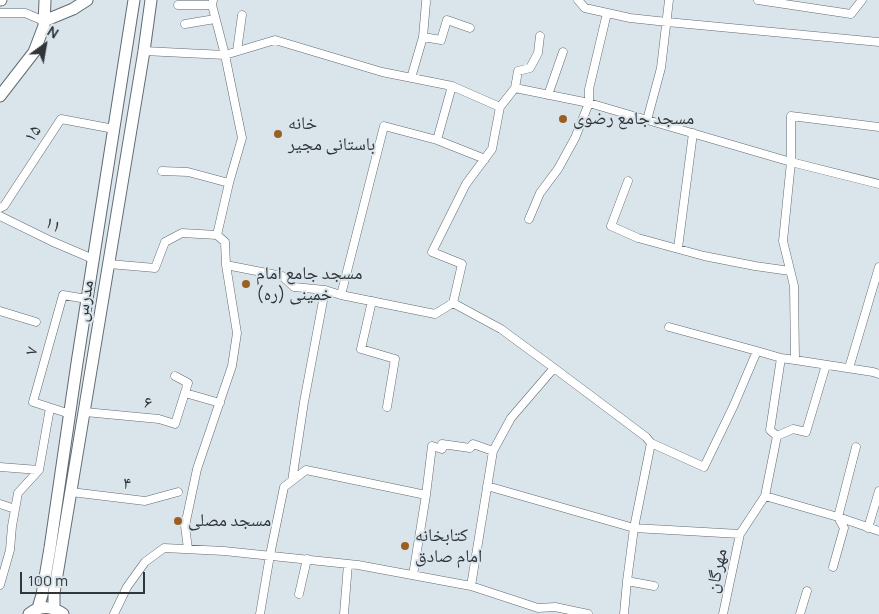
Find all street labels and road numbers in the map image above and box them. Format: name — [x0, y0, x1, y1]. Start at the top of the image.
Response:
street label: ۱۵ — [20, 121, 46, 147]
street label: ۱۱ — [41, 212, 65, 238]
street label: مدرس — [71, 279, 99, 323]
street label: ۷ — [21, 344, 43, 358]
street label: ۶ — [143, 392, 153, 414]
street label: ۴ — [122, 473, 132, 495]
street label: مهرگان — [702, 547, 732, 595]

